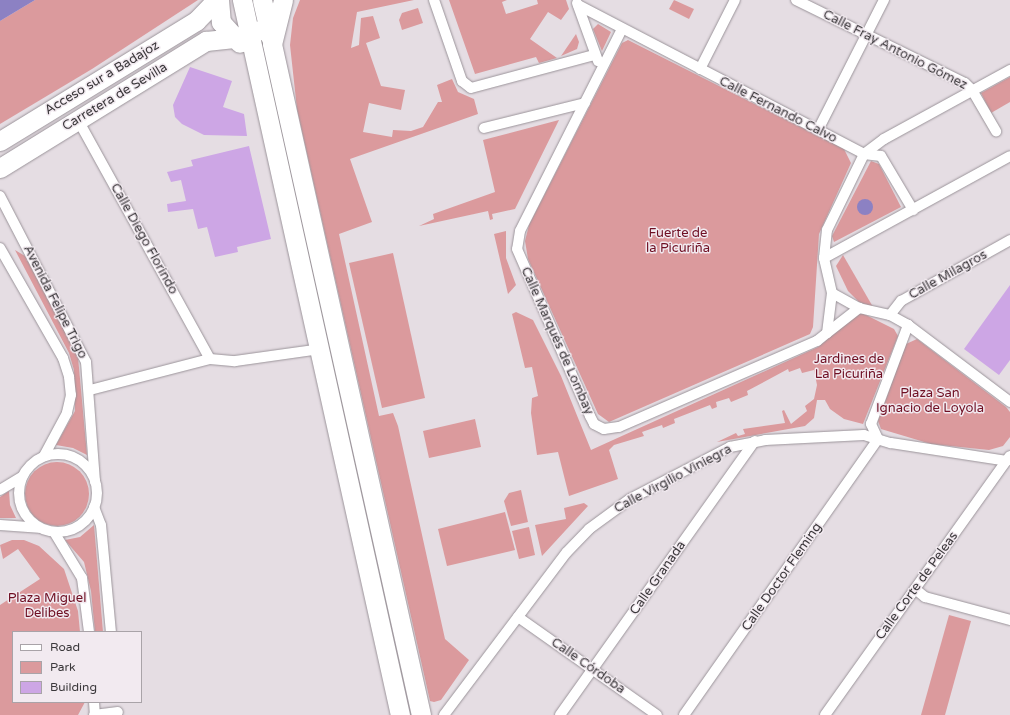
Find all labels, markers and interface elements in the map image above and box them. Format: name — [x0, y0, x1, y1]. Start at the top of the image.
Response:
street label: Calle Fray Antonio Gómez — [820, 7, 970, 93]
street label: Acceso sur a Badajoz — [42, 38, 162, 118]
street label: Carretera de Sevilla — [60, 60, 170, 134]
street label: Calle Fernando Calvo — [716, 73, 840, 147]
street label: Calle Diego Florindo — [107, 181, 181, 297]
park label: Fuerte de la Picuriña — [646, 226, 710, 257]
street label: Avenida Felipe Trigo — [20, 243, 90, 361]
street label: Calle Milagros — [906, 247, 990, 303]
street label: Calle Marqués de Lombay — [517, 265, 597, 417]
park label: Jardines de La Picuriña — [814, 352, 884, 383]
park label: Plaza San Ignacio de Loyola — [876, 386, 984, 417]
street label: Calle Virgilio Viniegra — [612, 441, 734, 517]
street label: Calle Doctor Fleming — [739, 520, 825, 634]
street label: Calle Corte de Peleas — [873, 529, 961, 643]
street label: Calle Granada — [627, 538, 689, 618]
park label: Plaza Miguel Delibes — [8, 591, 86, 622]
legend — [12, 631, 142, 703]
street label: Calle Córdoba — [548, 635, 628, 697]
text: Road — [50, 640, 80, 654]
text: Park — [50, 660, 76, 674]
text: Building — [50, 680, 97, 694]

